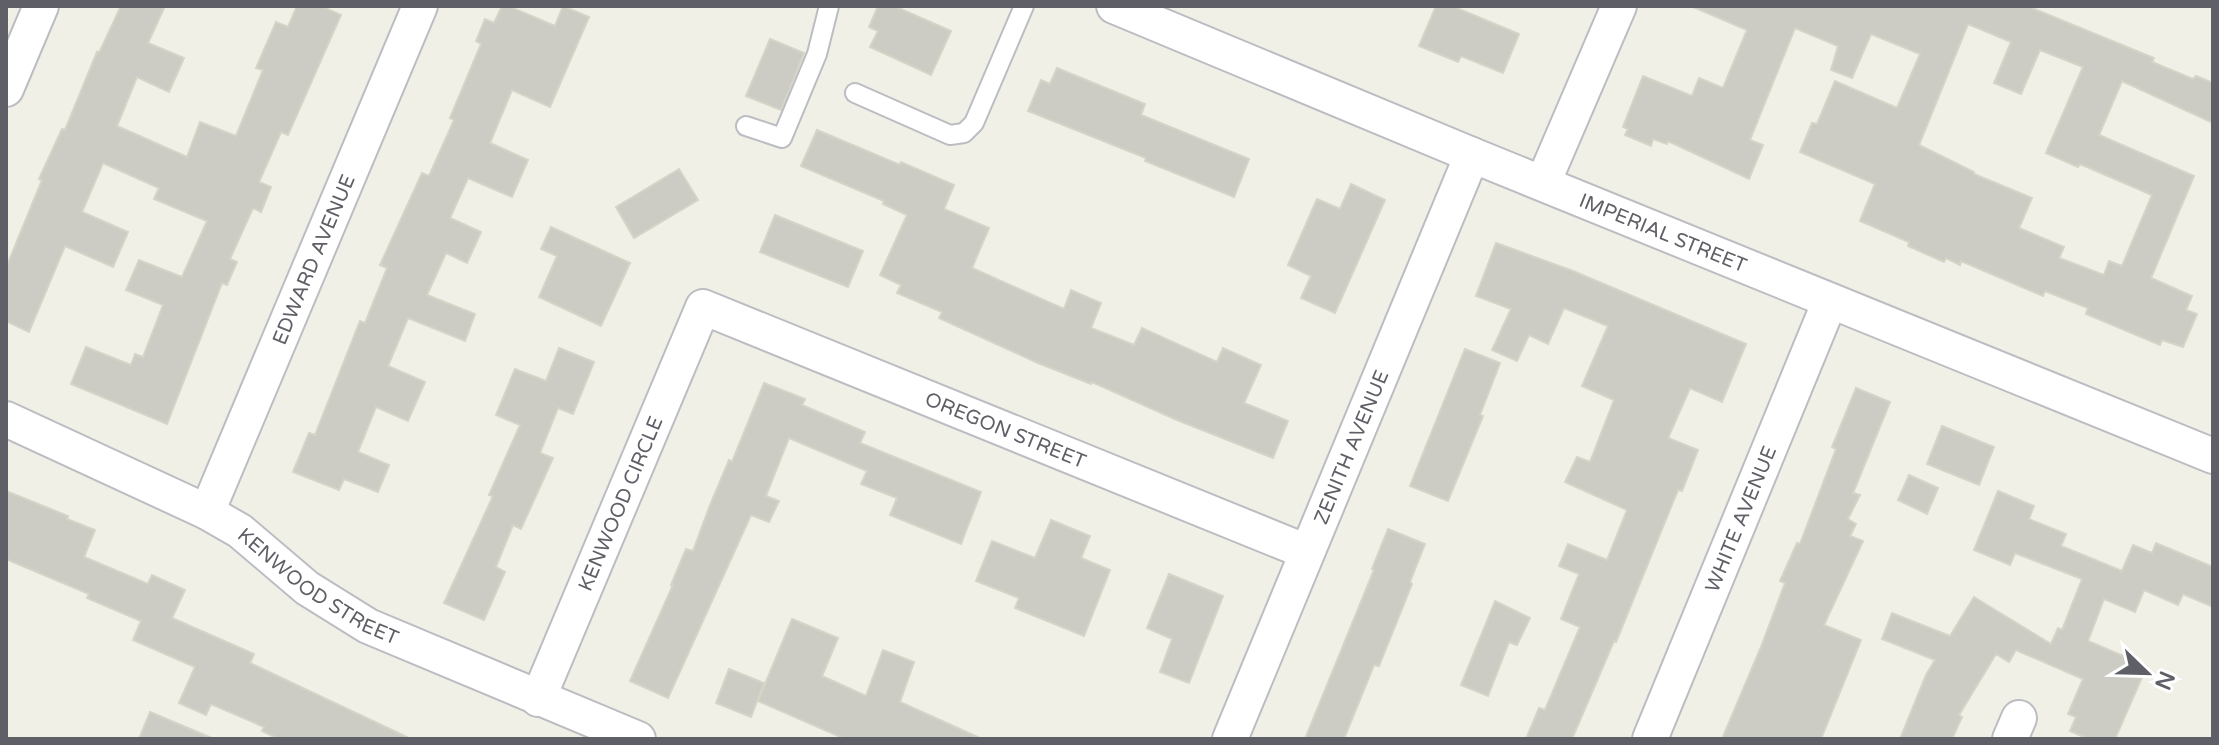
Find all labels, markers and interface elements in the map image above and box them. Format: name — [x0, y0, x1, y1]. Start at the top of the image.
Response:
street label: EDWARD AVENUE — [268, 171, 361, 348]
street label: IMPERIAL STREET — [1575, 189, 1750, 278]
street label: ZENITH AVENUE — [1309, 367, 1394, 528]
street label: OREGON STREET — [921, 387, 1089, 474]
street label: KENWOOD CIRCLE — [574, 413, 669, 595]
street label: WHITE AVENUE — [1701, 443, 1782, 596]
street label: KENWOOD STREET — [232, 523, 402, 650]
north arrow — [2107, 633, 2187, 713]
text: N — [2149, 667, 2180, 694]

